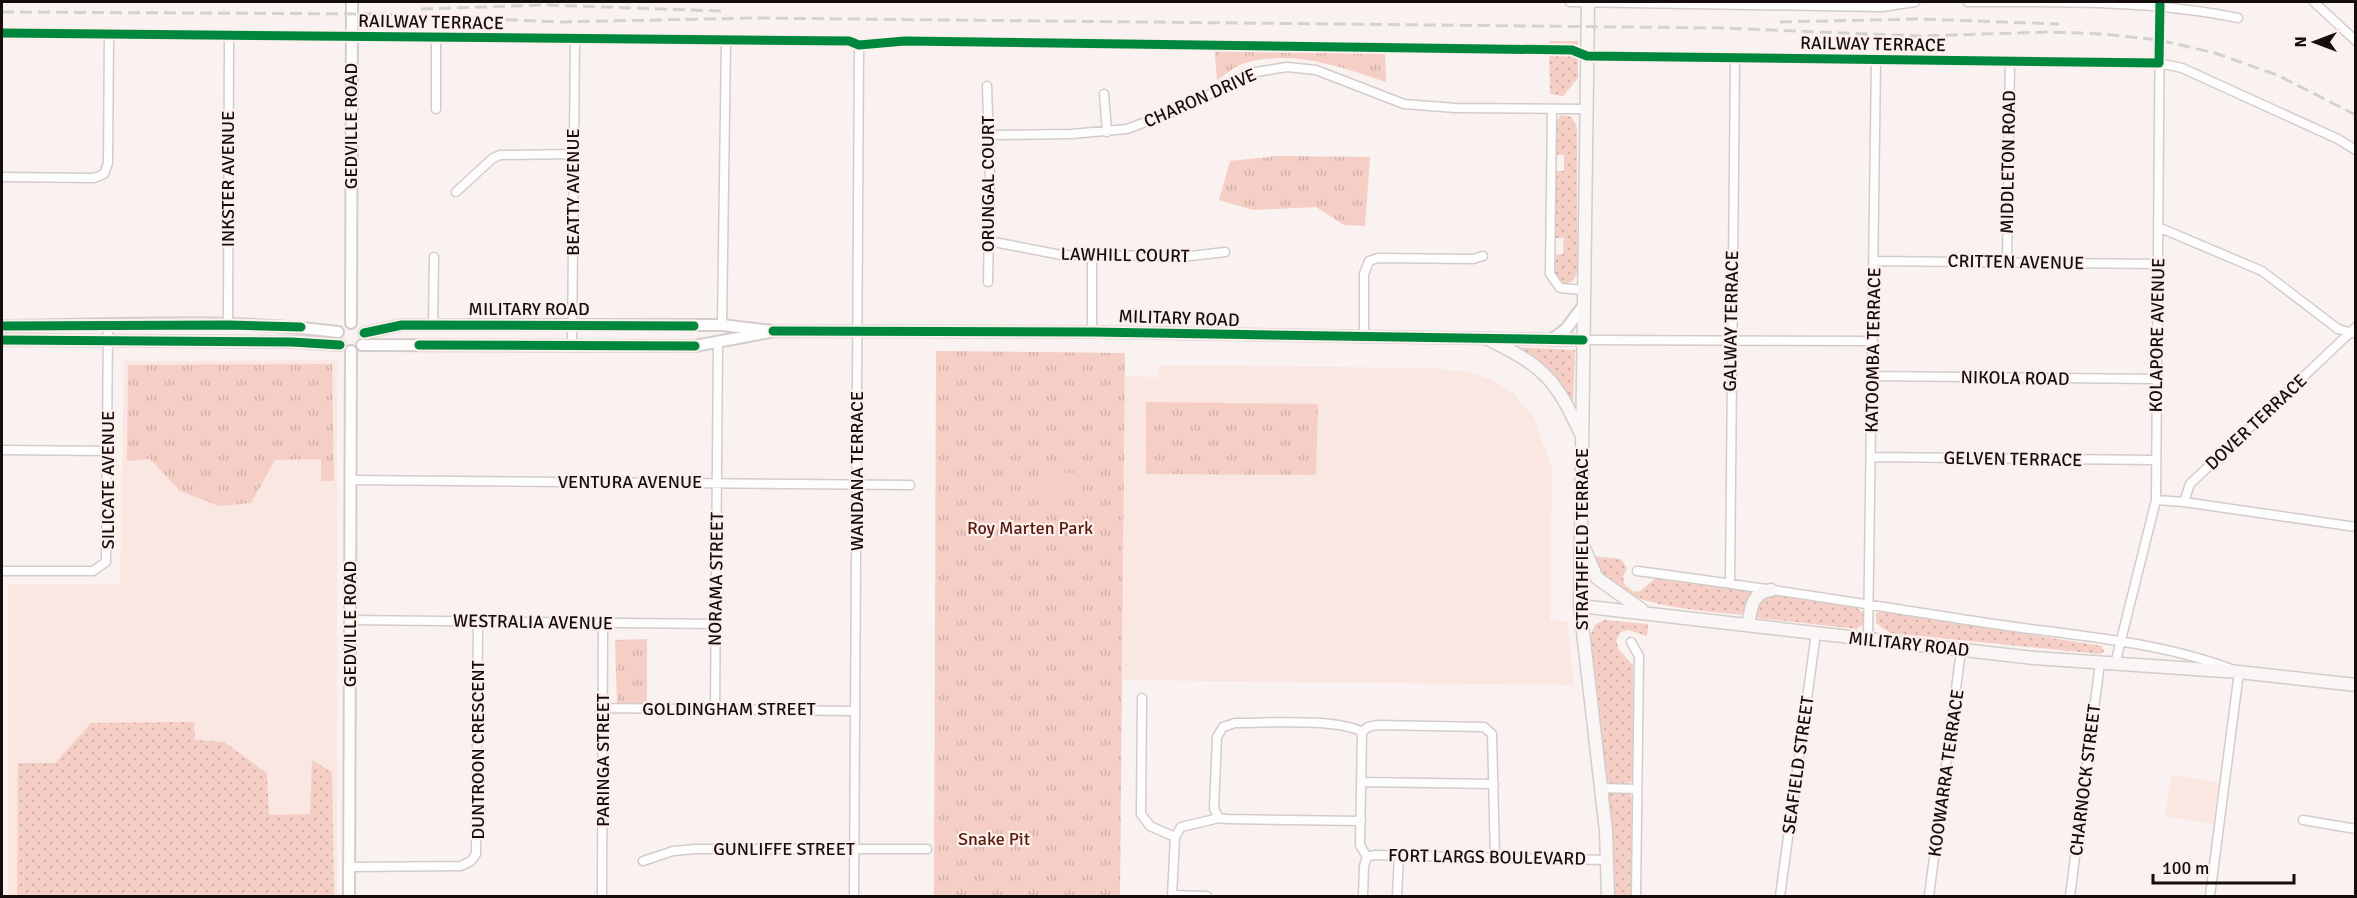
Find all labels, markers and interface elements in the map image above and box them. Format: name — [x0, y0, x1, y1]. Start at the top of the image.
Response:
street label: RAILWAY TERRACE — [358, 10, 504, 34]
north arrow — [2285, 12, 2345, 72]
street label: RAILWAY TERRACE — [1800, 32, 1946, 56]
text: N — [2291, 36, 2311, 48]
street label: GEDVILLE ROAD — [340, 63, 362, 189]
street label: CHARON DRIVE — [1140, 63, 1260, 133]
street label: MIDDLETON ROAD — [1996, 90, 2020, 234]
street label: INKSTER AVENUE — [217, 111, 239, 247]
street label: ORUNGAL COURT — [977, 116, 999, 252]
street label: BEATTY AVENUE — [562, 128, 584, 256]
street label: LAWHILL COURT — [1060, 243, 1190, 267]
street label: GALWAY TERRACE — [1719, 250, 1743, 392]
street label: CRITTEN AVENUE — [1947, 250, 2085, 274]
street label: KOLAPORE AVENUE — [2145, 257, 2169, 413]
street label: KATOOMBA TERRACE — [1861, 267, 1885, 433]
street label: MILITARY ROAD — [468, 298, 590, 320]
street label: MILITARY ROAD — [1118, 305, 1240, 331]
street label: NIKOLA ROAD — [1960, 366, 2070, 390]
street label: DOVER TERRACE — [2201, 369, 2311, 475]
street label: WANDANA TERRACE — [846, 391, 868, 551]
street label: SILICATE AVENUE — [97, 411, 119, 549]
street label: GELVEN TERRACE — [1943, 447, 2083, 471]
street label: STRATHFIELD TERRACE — [1571, 448, 1593, 630]
street label: VENTURA AVENUE — [558, 471, 702, 493]
street label: NORAMA STREET — [704, 512, 728, 646]
park label: Roy Marten Park — [967, 517, 1093, 539]
street label: GEDVILLE ROAD — [339, 561, 361, 687]
street label: WESTRALIA AVENUE — [453, 610, 613, 634]
street label: MILITARY ROAD — [1848, 627, 1970, 661]
street label: DUNTROON CRESCENT — [467, 660, 489, 840]
street label: KOOWARRA TERRACE — [1923, 688, 1969, 858]
street label: PARINGA STREET — [592, 693, 614, 827]
street label: SEAFIELD STREET — [1777, 694, 1819, 836]
street label: GOLDINGHAM STREET — [642, 698, 816, 720]
street label: CHARNOCK STREET — [2065, 703, 2105, 857]
park label: Snake Pit — [958, 828, 1030, 850]
street label: GUNLIFFE STREET — [713, 838, 855, 860]
street label: FORT LARGS BOULEVARD — [1388, 844, 1586, 870]
scale bar — [2153, 847, 2294, 885]
text: 100 m — [2162, 857, 2209, 879]

